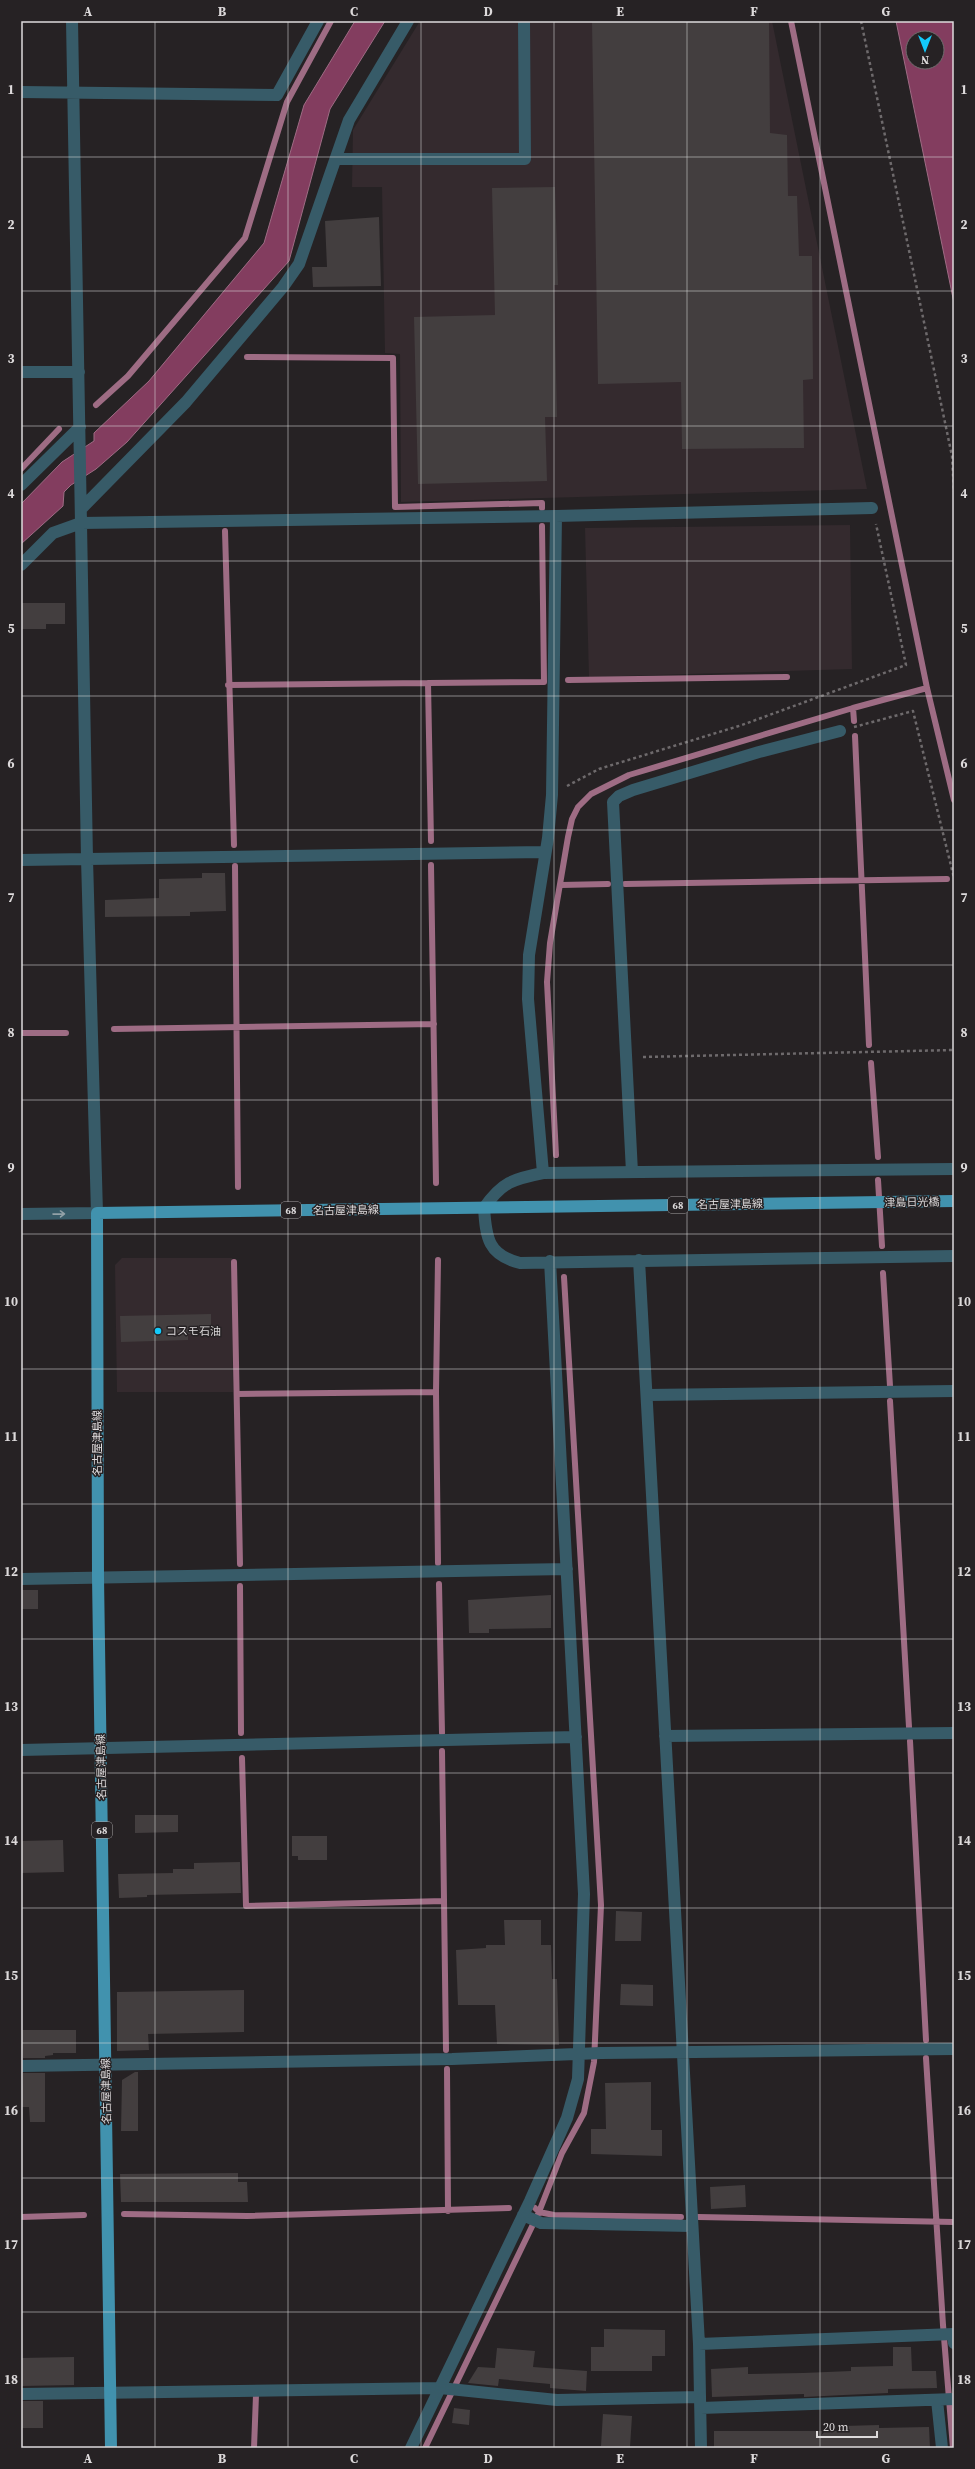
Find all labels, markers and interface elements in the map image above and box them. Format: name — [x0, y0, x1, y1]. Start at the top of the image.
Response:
text: A — [84, 3, 93, 20]
text: B — [218, 3, 227, 20]
text: C — [350, 3, 358, 20]
text: D — [483, 3, 493, 20]
text: E — [616, 3, 624, 20]
text: F — [750, 3, 758, 20]
text: G — [882, 3, 891, 20]
north arrow — [905, 30, 945, 70]
text: N — [921, 52, 929, 67]
text: 1 — [7, 81, 15, 98]
text: 1 — [960, 81, 968, 98]
text: 2 — [7, 216, 15, 233]
text: 2 — [960, 216, 968, 233]
text: 3 — [7, 350, 15, 367]
text: 3 — [960, 350, 968, 367]
text: 4 — [7, 485, 15, 502]
text: 4 — [960, 485, 968, 502]
text: 5 — [7, 620, 15, 637]
text: 5 — [960, 620, 968, 637]
text: 6 — [7, 755, 15, 772]
text: 6 — [960, 755, 968, 772]
text: 7 — [7, 889, 15, 906]
text: 7 — [960, 889, 968, 906]
text: 8 — [7, 1024, 15, 1041]
text: 8 — [960, 1024, 968, 1041]
text: 9 — [7, 1159, 15, 1176]
text: 9 — [960, 1159, 968, 1176]
street label: 津島日光橋 — [884, 1195, 940, 1210]
street label: 名古屋津島線 — [697, 1196, 763, 1213]
road number: 68 — [668, 1197, 688, 1213]
road number: 68 — [281, 1202, 301, 1218]
street label: 名古屋津島線 — [313, 1202, 379, 1219]
one-way arrow — [52, 1210, 65, 1217]
text: 10 — [4, 1293, 18, 1310]
text: 10 — [957, 1293, 971, 1310]
place label: コスモ石油 — [166, 1324, 221, 1339]
marker: コスモ石油 — [153, 1326, 163, 1336]
street label: 名古屋津島線 — [90, 1410, 105, 1476]
text: 11 — [4, 1428, 18, 1445]
text: 11 — [957, 1428, 971, 1445]
text: 12 — [4, 1563, 18, 1580]
text: 12 — [957, 1563, 971, 1580]
text: 13 — [4, 1698, 18, 1715]
text: 13 — [957, 1698, 971, 1715]
street label: 名古屋津島線 — [93, 1734, 110, 1800]
road number: 68 — [92, 1822, 112, 1838]
text: 14 — [4, 1832, 18, 1849]
text: 14 — [957, 1832, 971, 1849]
text: 15 — [4, 1967, 18, 1984]
text: 15 — [957, 1967, 971, 1984]
street label: 名古屋津島線 — [98, 2058, 115, 2124]
text: 16 — [4, 2102, 18, 2119]
text: 16 — [957, 2102, 971, 2119]
text: 17 — [4, 2236, 18, 2253]
text: 17 — [957, 2236, 971, 2253]
text: 18 — [4, 2371, 18, 2388]
text: 18 — [957, 2371, 971, 2388]
scale bar — [817, 2413, 877, 2439]
text: 20 m — [823, 2419, 849, 2435]
text: A — [84, 2450, 93, 2467]
text: B — [218, 2450, 227, 2467]
text: C — [350, 2450, 358, 2467]
text: D — [483, 2450, 493, 2467]
text: E — [616, 2450, 624, 2467]
text: F — [750, 2450, 758, 2467]
text: G — [882, 2450, 891, 2467]

